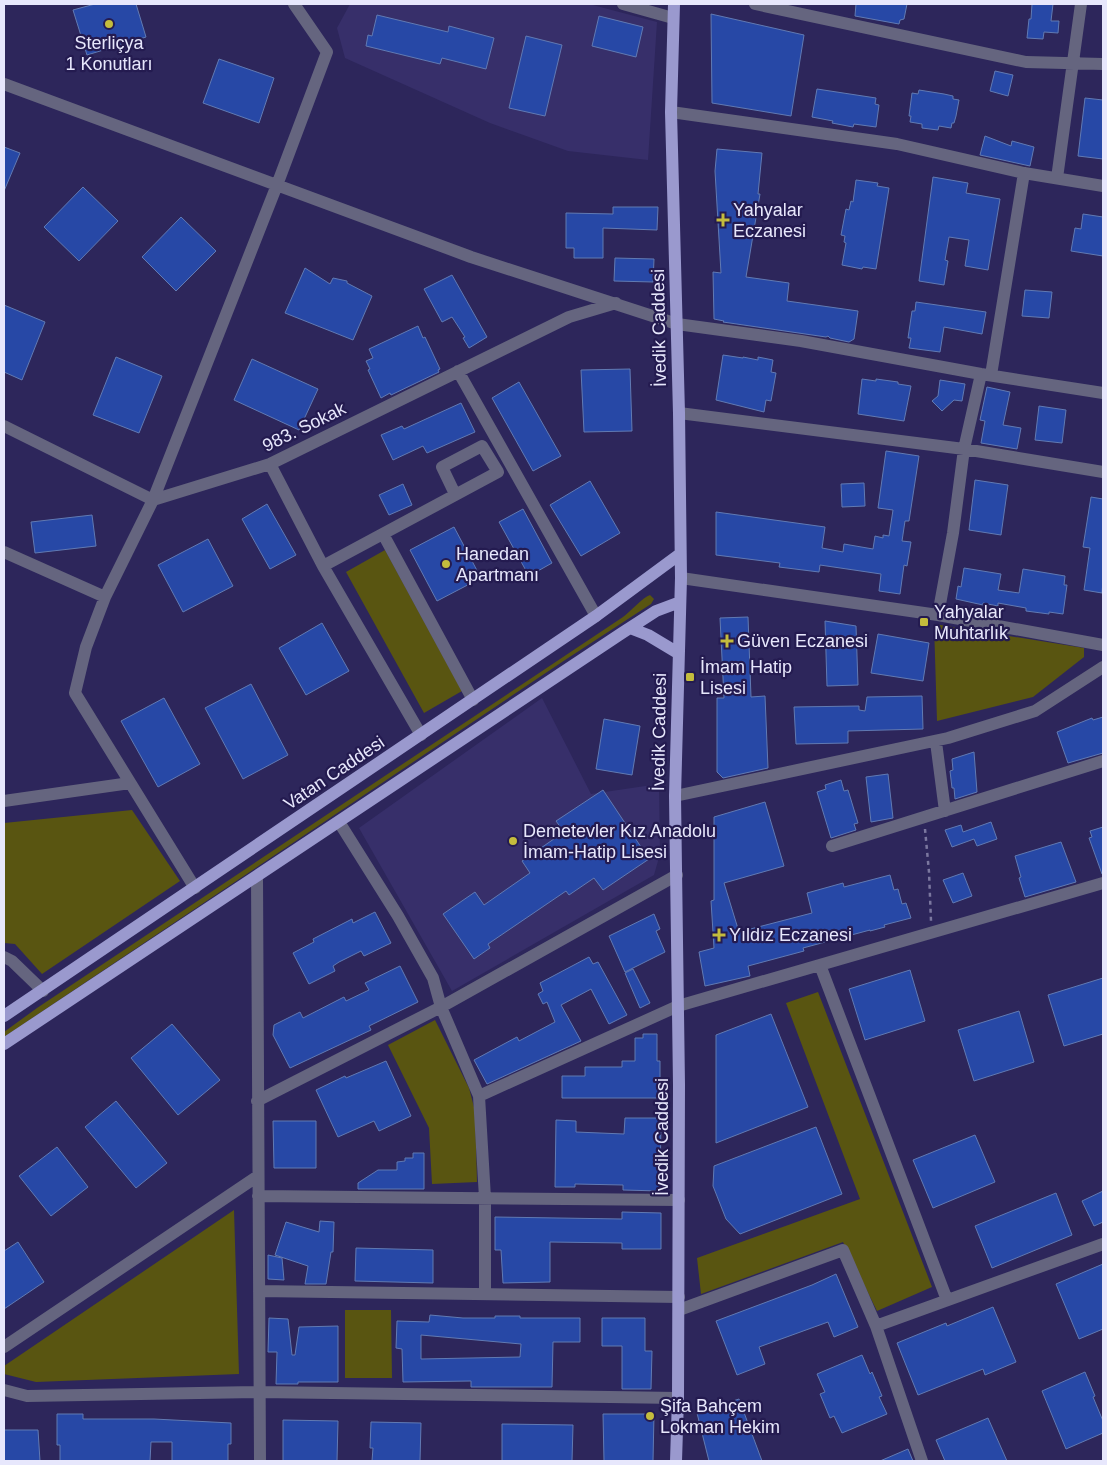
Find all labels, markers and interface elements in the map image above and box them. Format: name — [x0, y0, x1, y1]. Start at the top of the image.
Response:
marker: Sterliçya 1 Konutları — [103, 18, 115, 30]
place label: Sterliçya 1 Konutları — [65, 33, 153, 74]
place label: Yahyalar Eczanesi — [733, 200, 806, 241]
marker: Yahyalar Eczanesi — [717, 214, 729, 226]
street label: İvedik Caddesi — [648, 269, 670, 387]
street label: 983. Sokak — [259, 398, 350, 456]
place label: Hanedan Apartmanı — [456, 544, 539, 585]
marker: Hanedan Apartmanı — [440, 558, 452, 570]
place label: Yahyalar Muhtarlık — [934, 602, 1009, 643]
marker: Yahyalar Muhtarlık — [918, 616, 930, 628]
place label: Güven Eczanesi — [737, 631, 868, 651]
marker: Güven Eczanesi — [721, 635, 733, 647]
place label: İmam Hatip Lisesi — [700, 657, 792, 698]
marker: İmam Hatip Lisesi — [684, 671, 696, 683]
street label: İvedik Caddesi — [648, 673, 670, 791]
street label: Vatan Caddesi — [280, 732, 388, 814]
place label: Demetevler Kız Anadolu İmam-Hatip Lisesi — [523, 821, 716, 862]
marker: Demetevler Kız Anadolu İmam-Hatip Lisesi — [507, 835, 519, 847]
place label: Yıldız Eczanesi — [729, 925, 852, 945]
marker: Yıldız Eczanesi — [713, 929, 725, 941]
street label: İvedik Caddesi — [652, 1078, 672, 1196]
place label: Şifa Bahçem Lokman Hekim — [660, 1396, 780, 1437]
marker: Şifa Bahçem Lokman Hekim — [644, 1410, 656, 1422]

